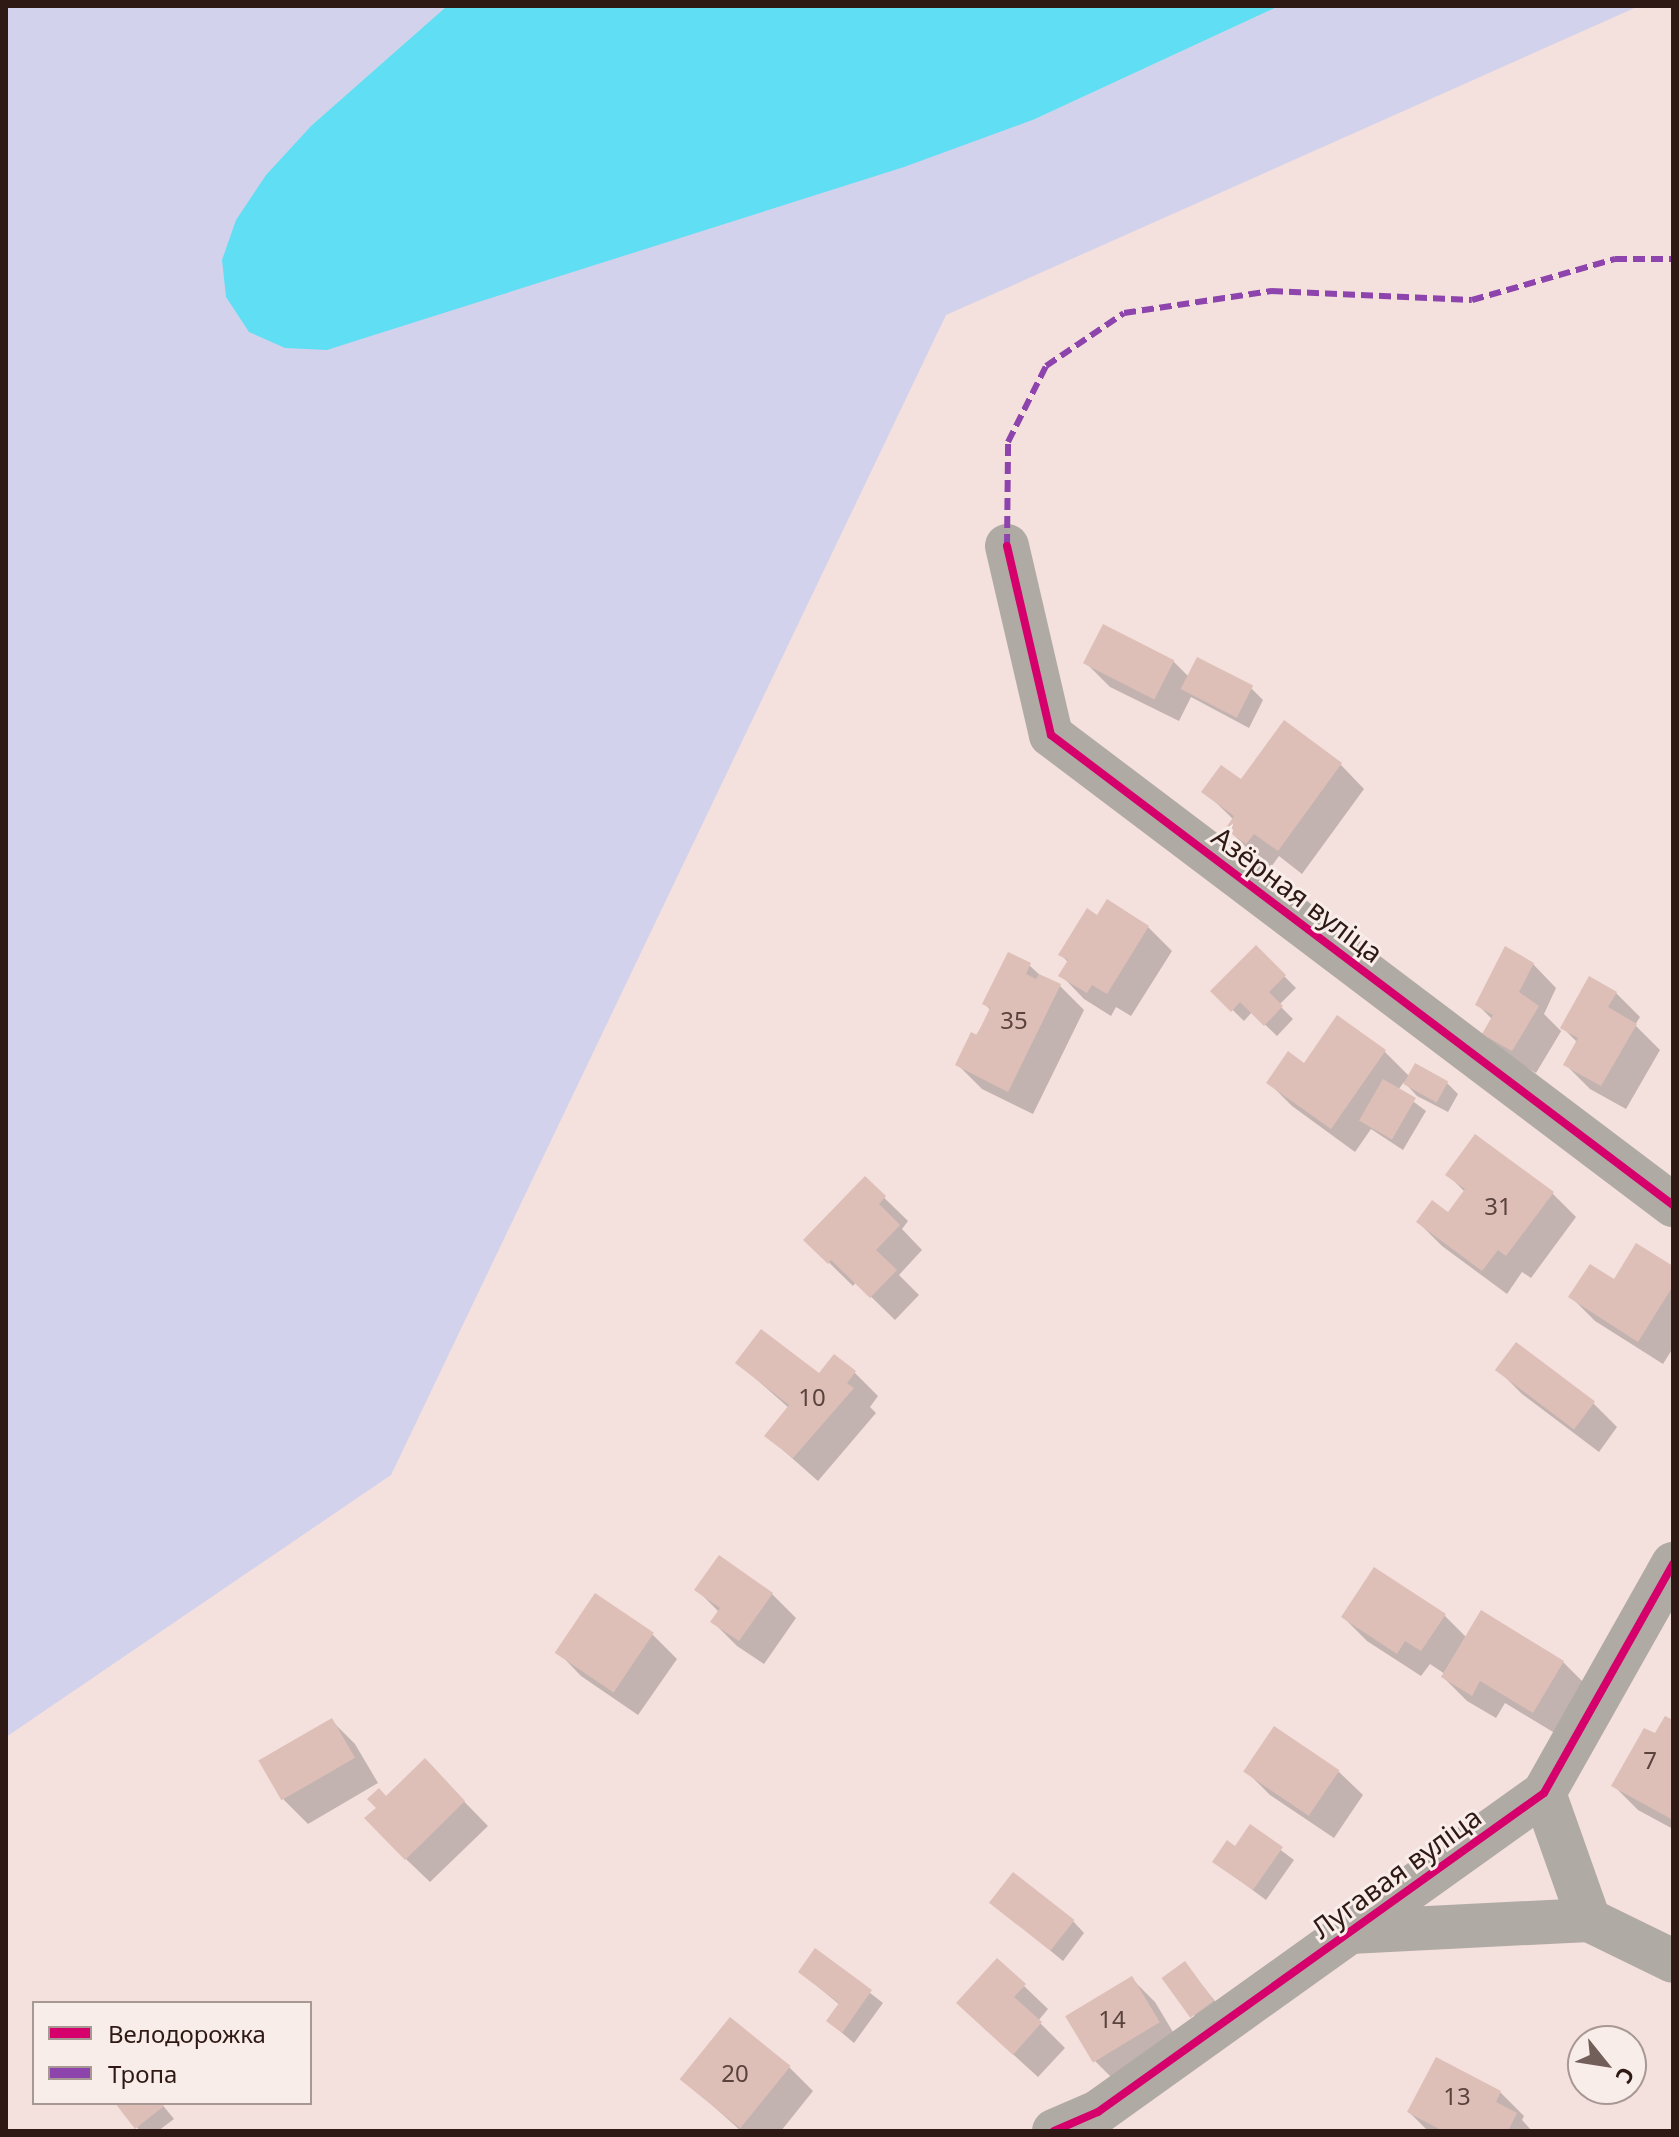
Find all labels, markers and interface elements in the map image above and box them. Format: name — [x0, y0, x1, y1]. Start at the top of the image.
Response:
street label: Азёрная вуліца — [1206, 819, 1390, 969]
house number: 35 — [1000, 1006, 1028, 1034]
house number: 31 — [1484, 1192, 1512, 1220]
house number: 10 — [798, 1383, 826, 1411]
house number: 7 — [1643, 1746, 1657, 1774]
street label: Лугавая вуліца — [1305, 1799, 1487, 1945]
legend — [32, 2001, 312, 2105]
house number: 14 — [1098, 2005, 1126, 2033]
text: Велодорожка — [108, 2017, 266, 2050]
north arrow — [1567, 2025, 1647, 2105]
text: Тропа — [108, 2057, 177, 2090]
house number: 20 — [721, 2059, 749, 2087]
text: С — [1610, 2062, 1643, 2090]
house number: 13 — [1443, 2082, 1471, 2110]

